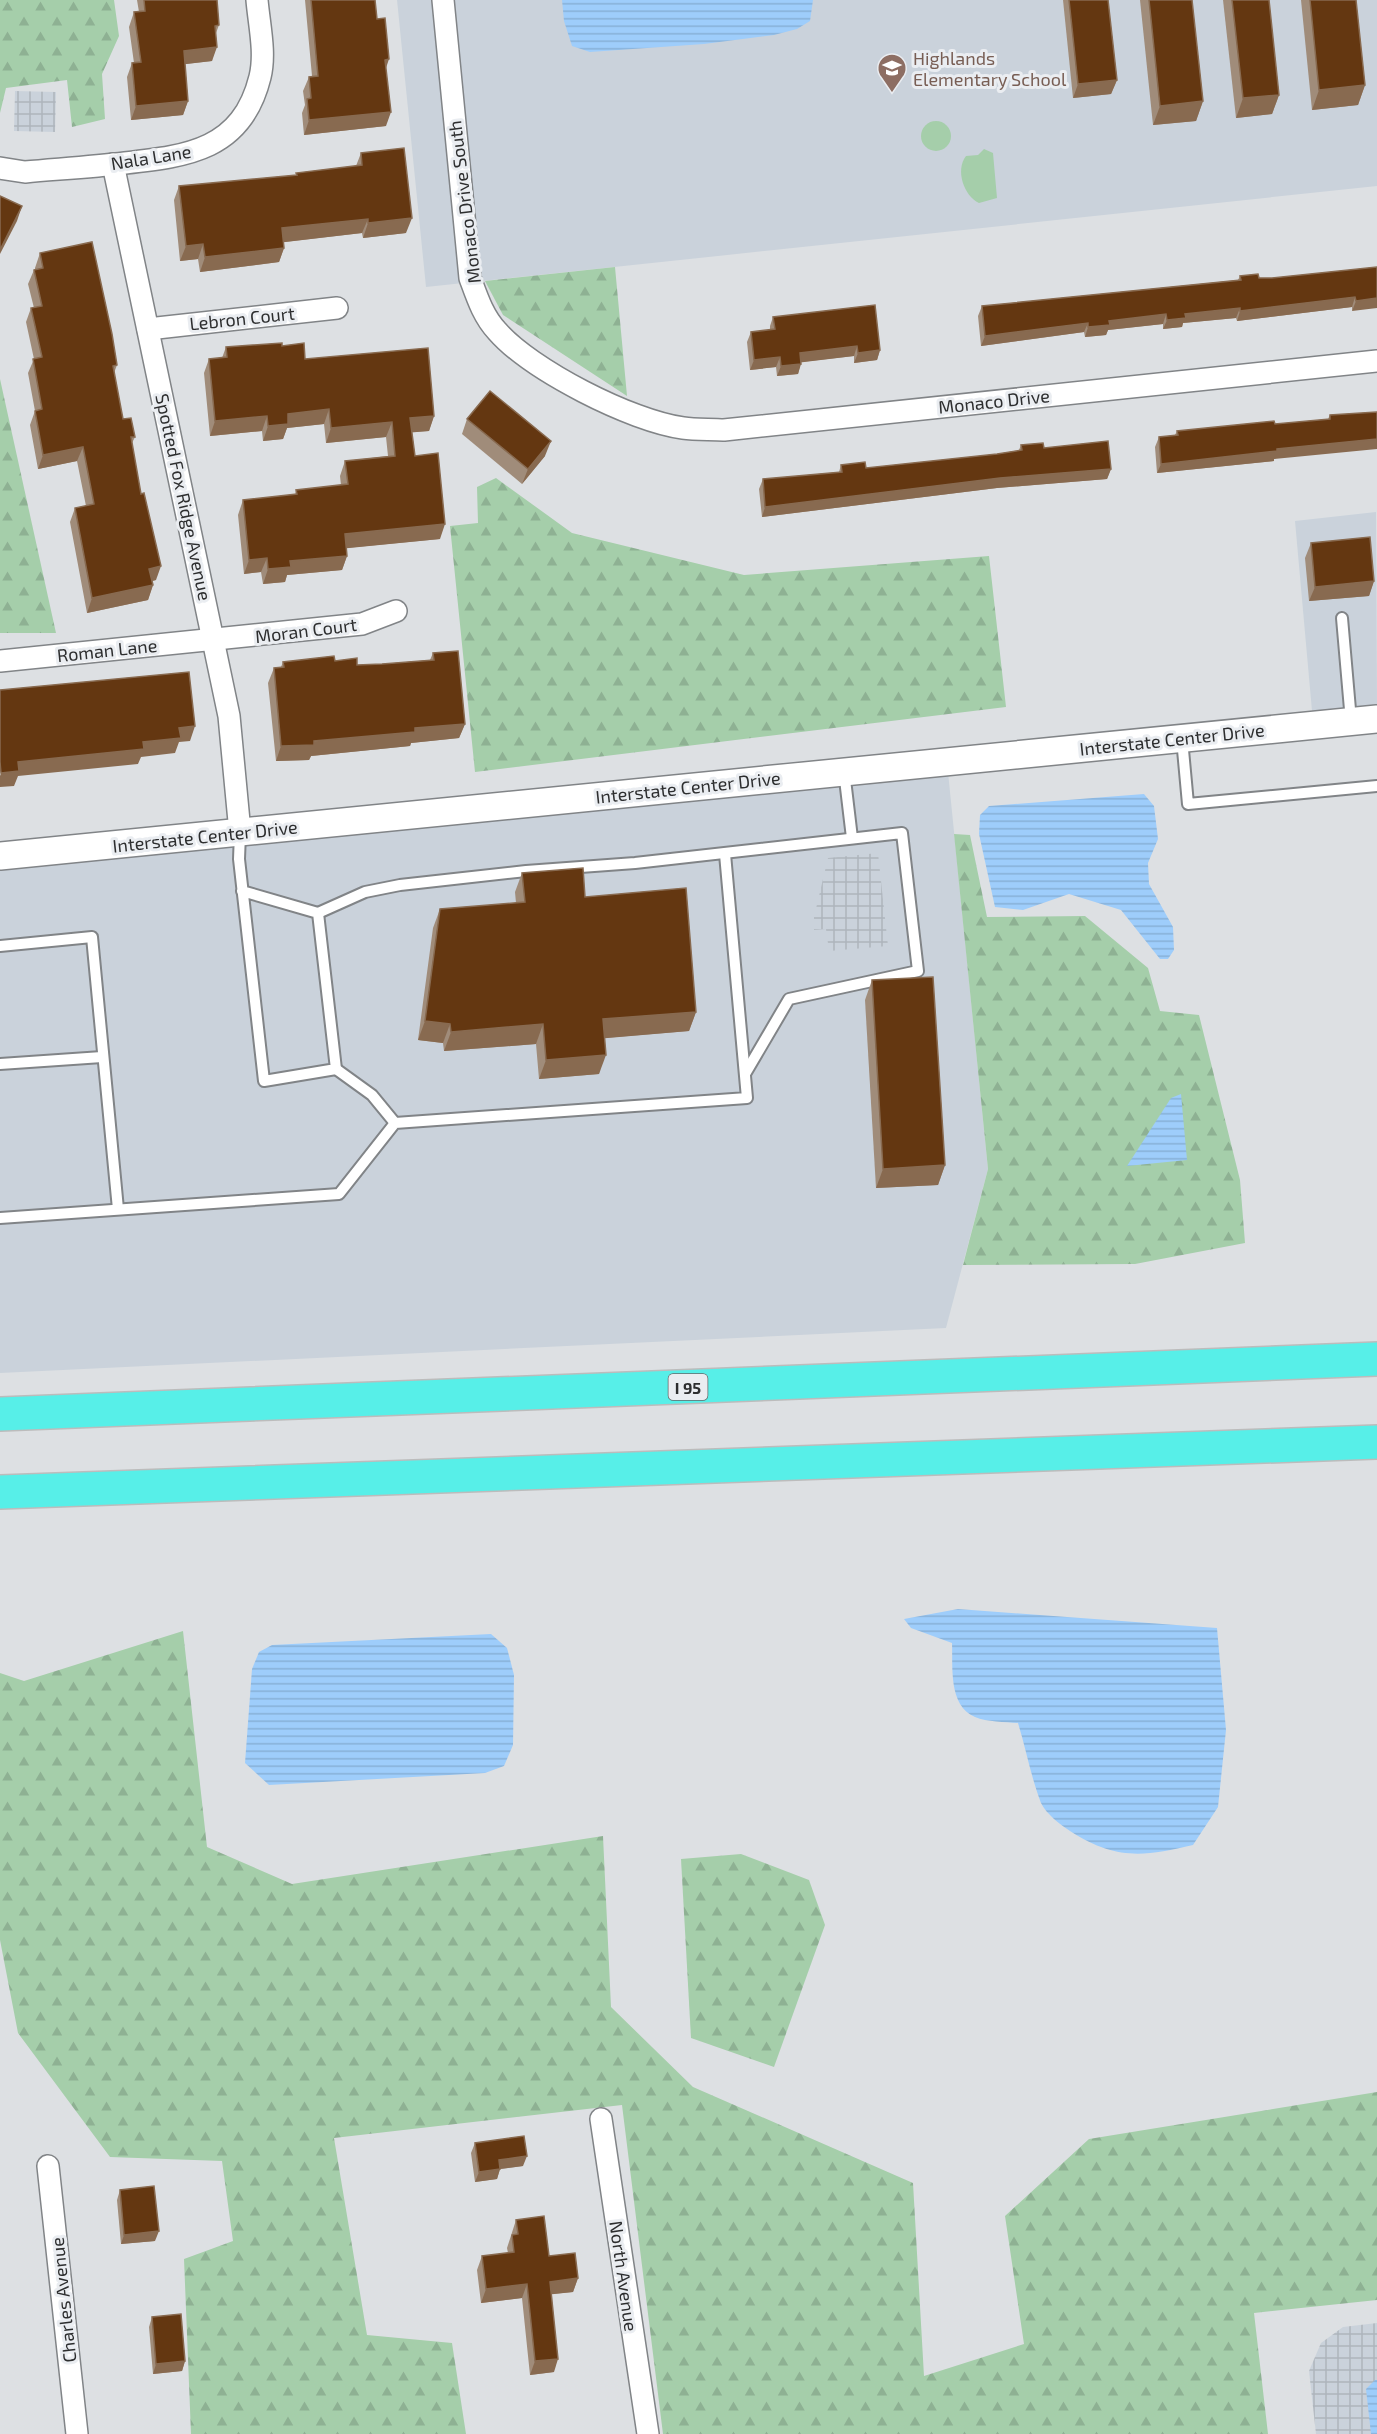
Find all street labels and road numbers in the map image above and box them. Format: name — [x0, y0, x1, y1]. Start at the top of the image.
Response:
street label: Monaco Drive South — [443, 119, 485, 285]
street label: Nala Lane — [109, 140, 193, 174]
street label: Lebron Court — [188, 302, 296, 334]
street label: Monaco Drive — [937, 384, 1051, 418]
street label: Spotted Fox Ridge Avenue — [151, 392, 217, 602]
street label: Moran Court — [254, 613, 358, 647]
street label: Roman Lane — [56, 634, 158, 666]
street label: Interstate Center Drive — [1078, 718, 1266, 760]
street label: Interstate Center Drive — [594, 766, 782, 808]
street label: Interstate Center Drive — [111, 815, 299, 857]
road number: I 95 — [668, 1374, 708, 1400]
street label: North Avenue — [605, 2219, 643, 2333]
street label: Charles Avenue — [45, 2236, 81, 2364]

